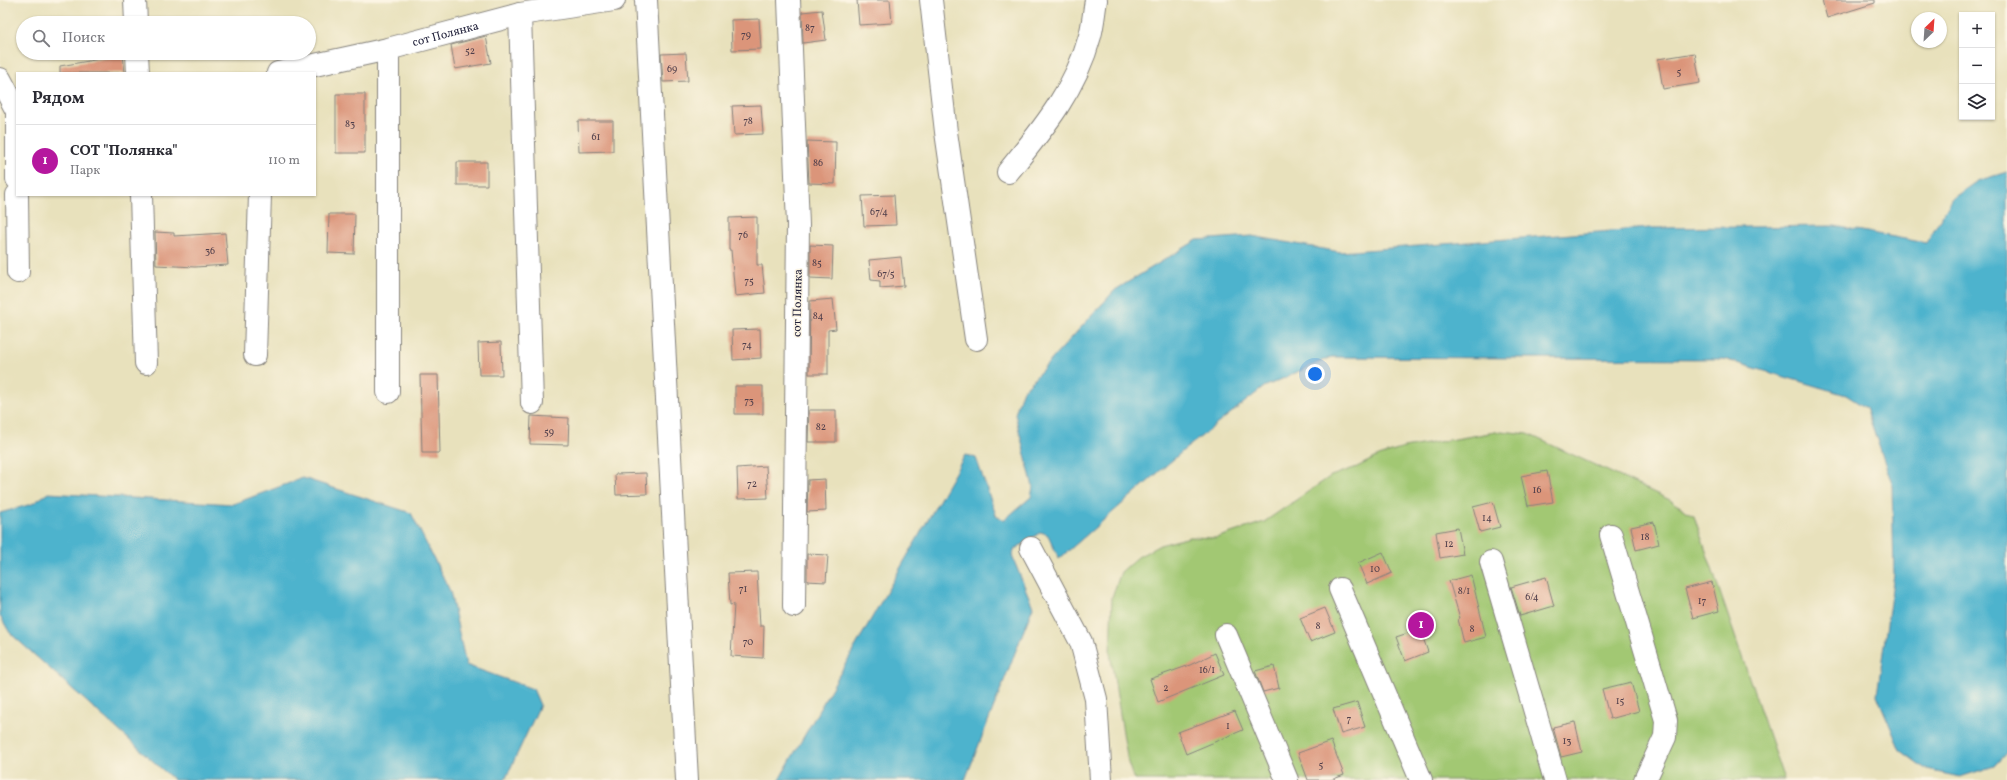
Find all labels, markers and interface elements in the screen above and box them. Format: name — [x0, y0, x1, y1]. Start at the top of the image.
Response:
north arrow — [1911, 12, 1947, 48]
map controls — [1959, 12, 1995, 120]
button: + — [1959, 12, 1995, 48]
search box — [16, 16, 316, 60]
street label: сот Полянка — [411, 18, 481, 51]
house number: 87 — [805, 21, 815, 35]
icon: search — [30, 27, 52, 49]
text: Поиск — [62, 28, 105, 49]
house number: 79 — [741, 28, 751, 42]
house number: 52 — [465, 44, 475, 58]
button: − — [1959, 48, 1995, 84]
house number: 69 — [667, 62, 677, 76]
house number: 5 — [1677, 65, 1682, 79]
button: layers — [1959, 84, 1995, 120]
text: Рядом — [32, 87, 85, 110]
house number: 78 — [743, 114, 753, 128]
house number: 83 — [345, 117, 355, 131]
house number: 61 — [592, 130, 601, 144]
text: СОТ "Полянка" — [70, 141, 178, 162]
text: 1 — [42, 152, 48, 170]
text: 110 m — [268, 152, 300, 170]
house number: 86 — [813, 156, 823, 170]
text: Парк — [70, 162, 100, 180]
house number: 67/4 — [870, 205, 888, 219]
house number: 76 — [738, 228, 748, 242]
house number: 36 — [205, 244, 215, 258]
house number: 85 — [812, 256, 822, 270]
house number: 67/5 — [877, 267, 895, 281]
street label: сот Полянка — [789, 269, 807, 337]
house number: 75 — [744, 274, 754, 288]
house number: 84 — [813, 309, 823, 323]
house number: 74 — [742, 338, 752, 352]
your location — [1305, 364, 1325, 384]
house number: 73 — [744, 394, 754, 408]
house number: 82 — [816, 420, 826, 434]
house number: 59 — [544, 425, 554, 439]
house number: 72 — [747, 477, 757, 491]
house number: 16 — [1533, 483, 1541, 497]
house number: 14 — [1482, 511, 1492, 525]
house number: 18 — [1641, 530, 1649, 544]
house number: 12 — [1444, 537, 1454, 551]
house number: 10 — [1370, 562, 1380, 576]
house number: 71 — [739, 582, 747, 596]
house number: 8/1 — [1458, 584, 1470, 598]
house number: 6/4 — [1525, 590, 1539, 604]
house number: 17 — [1698, 594, 1707, 608]
pin: 1 — [1408, 610, 1434, 640]
house number: 8 — [1315, 619, 1321, 633]
house number: 8 — [1469, 622, 1475, 636]
house number: 70 — [743, 635, 753, 649]
house number: 16/1 — [1199, 663, 1215, 677]
house number: 2 — [1163, 681, 1169, 695]
house number: 15 — [1616, 694, 1625, 708]
house number: 7 — [1347, 712, 1352, 726]
house number: 1 — [1226, 719, 1230, 733]
house number: 13 — [1562, 734, 1572, 748]
house number: 5 — [1319, 758, 1324, 772]

